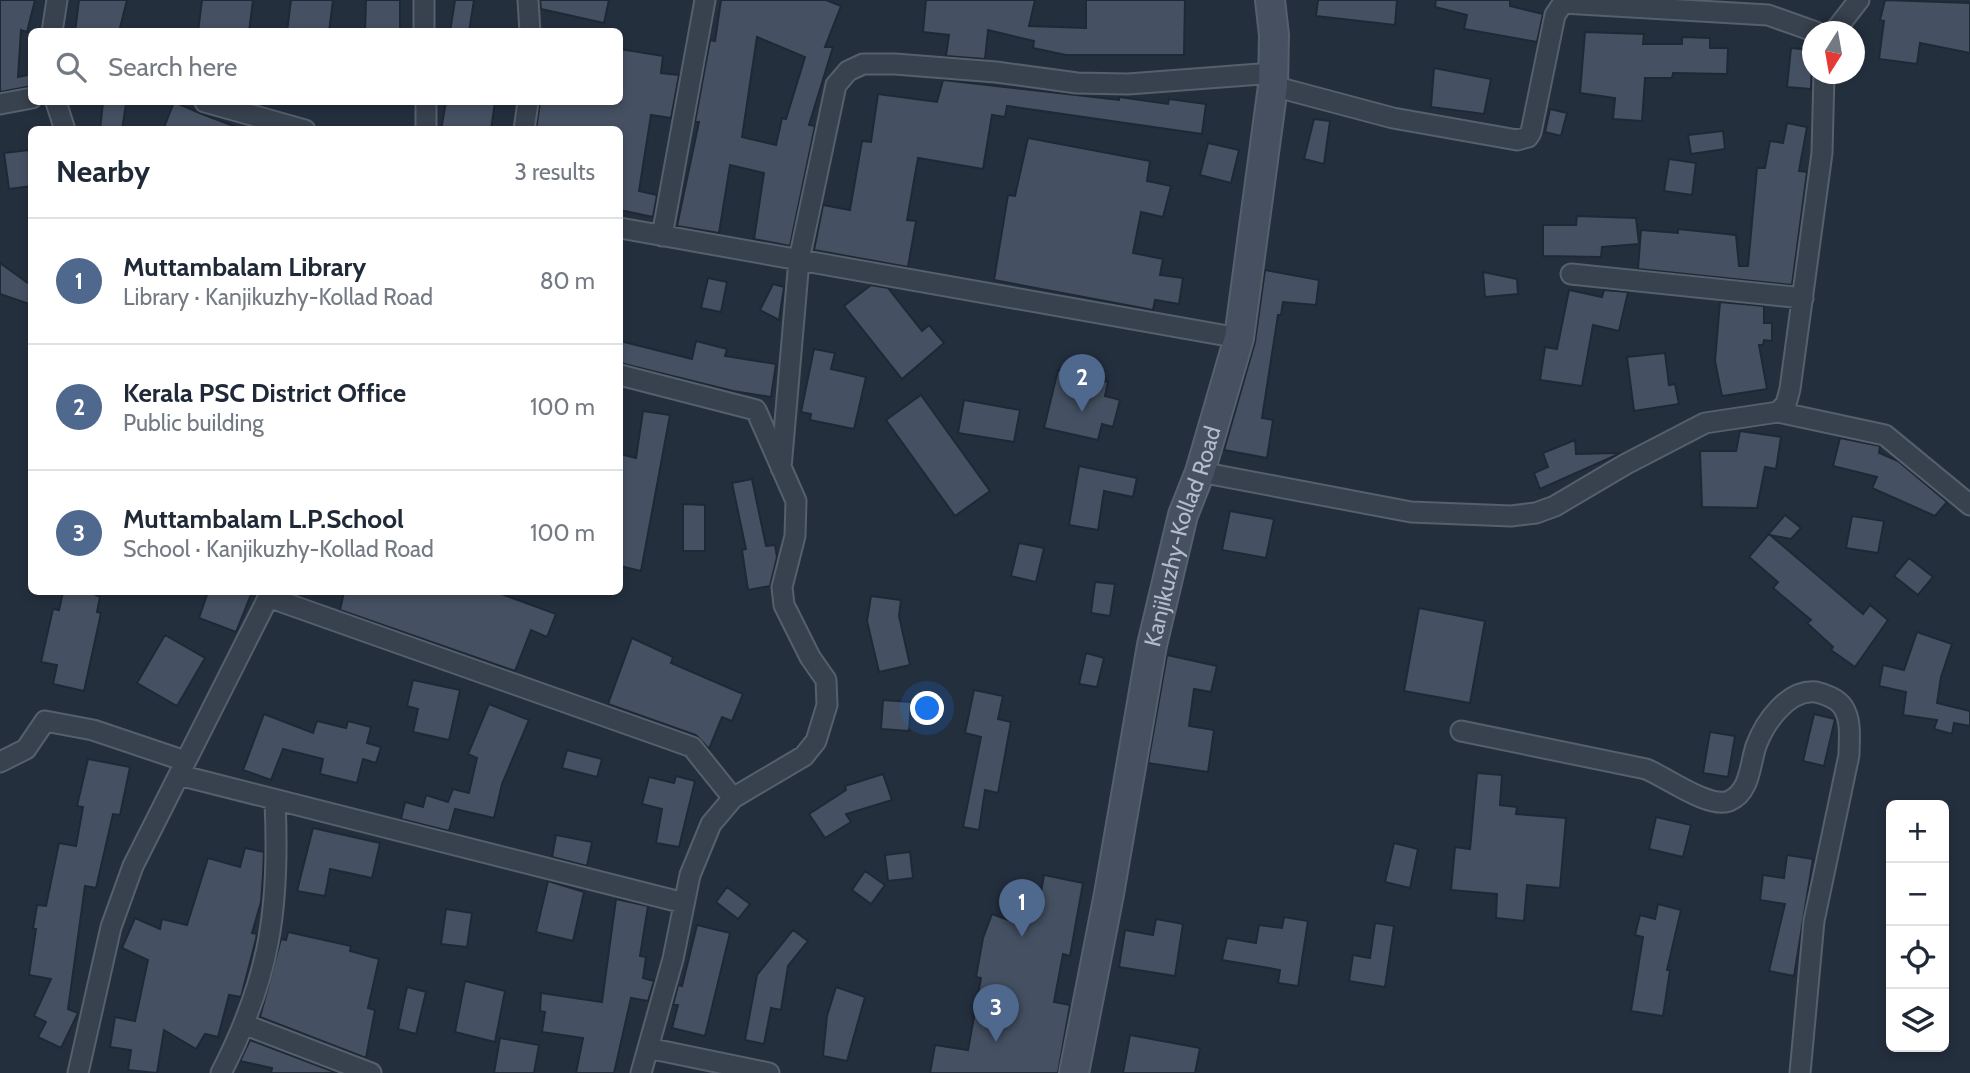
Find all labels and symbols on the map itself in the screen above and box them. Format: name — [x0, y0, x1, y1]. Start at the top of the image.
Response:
north arrow — [1802, 21, 1865, 84]
pin: 2 — [1059, 354, 1105, 412]
street label: Kanjikuzhy-Kollad Road — [1138, 423, 1227, 649]
your location — [910, 691, 944, 725]
pin: 1 — [999, 879, 1045, 937]
pin: 3 — [973, 984, 1019, 1042]

